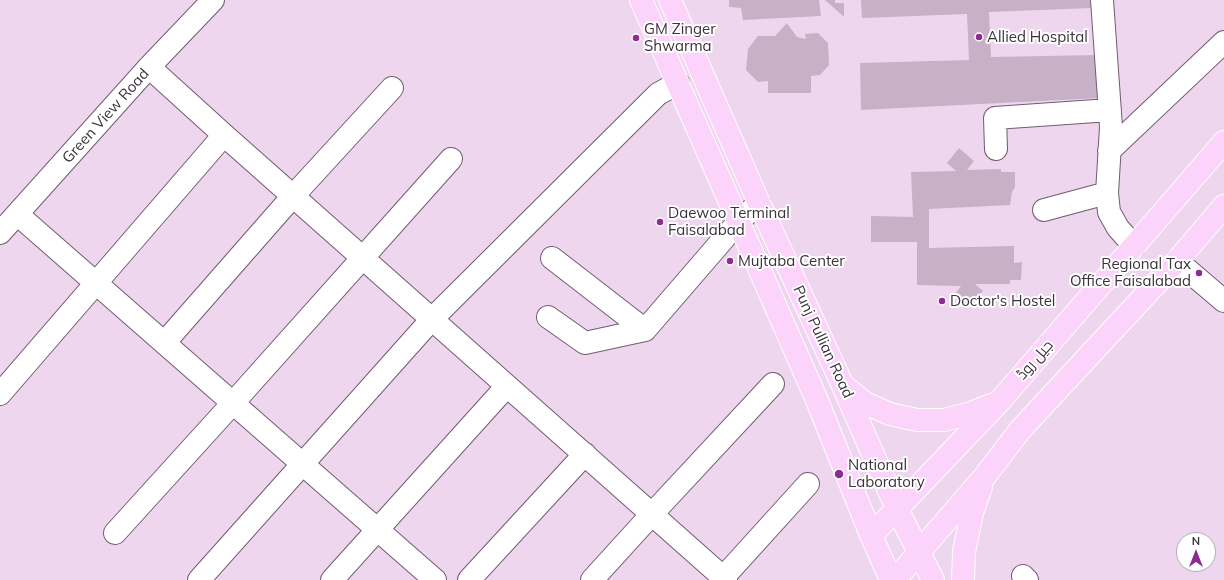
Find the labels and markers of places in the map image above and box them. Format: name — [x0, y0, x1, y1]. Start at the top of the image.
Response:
place label: GM Zinger Shwarma — [644, 20, 716, 55]
place label: Allied Hospital — [987, 28, 1088, 46]
marker: Allied Hospital — [974, 32, 984, 42]
marker: GM Zinger Shwarma — [631, 33, 641, 43]
place label: Daewoo Terminal Faisalabad — [668, 204, 790, 239]
marker: Daewoo Terminal Faisalabad — [655, 217, 665, 227]
place label: Mujtaba Center — [738, 252, 845, 270]
place label: Regional Tax Office Faisalabad — [1070, 255, 1191, 290]
marker: Mujtaba Center — [725, 256, 735, 266]
marker: Regional Tax Office Faisalabad — [1194, 268, 1204, 278]
place label: Doctor's Hostel — [950, 292, 1055, 310]
marker: Doctor's Hostel — [937, 296, 947, 306]
place label: National Laboratory — [848, 456, 925, 491]
marker: National Laboratory — [833, 468, 845, 480]

